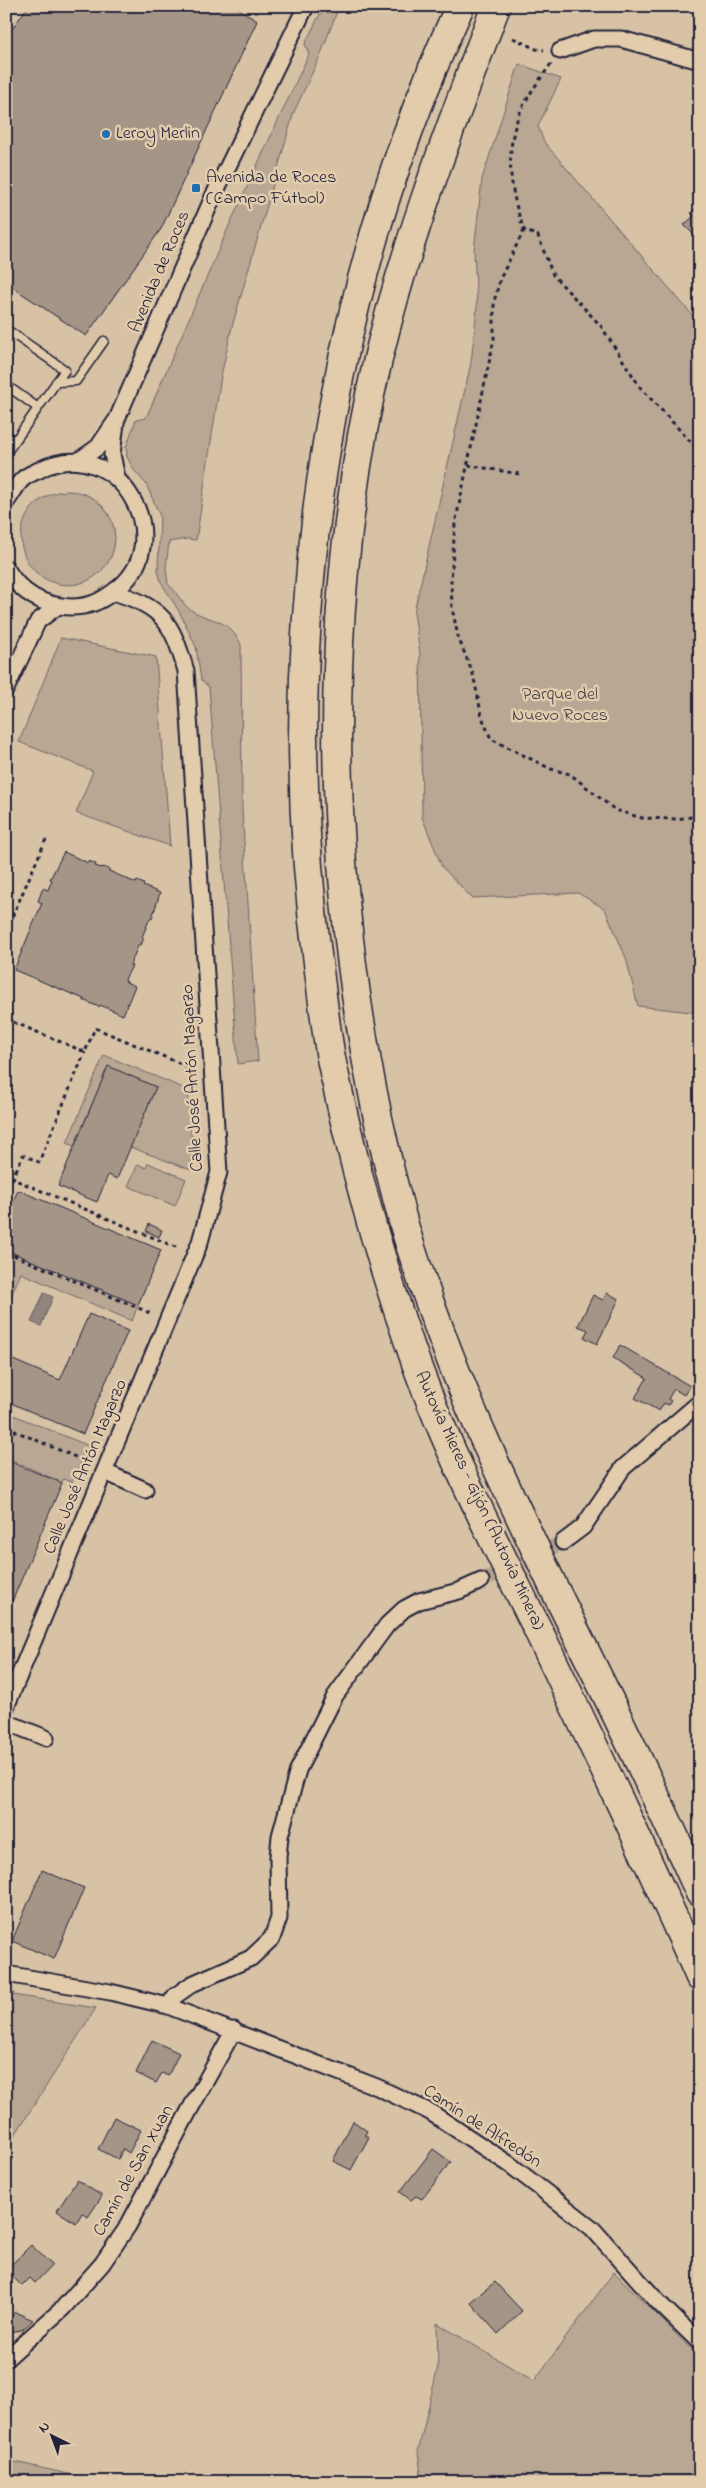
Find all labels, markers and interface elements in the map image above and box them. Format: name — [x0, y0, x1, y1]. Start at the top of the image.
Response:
place label: Leroy Merlin — [116, 121, 200, 147]
marker: Leroy Merlin — [100, 128, 112, 140]
place label: Avenida de Roces (Campo Fútbol) — [206, 165, 336, 212]
marker: Avenida de Roces (Campo Fútbol) — [190, 182, 202, 194]
street label: Avenida de Roces — [123, 207, 197, 337]
park label: Parque del Nuevo Roces — [512, 682, 608, 729]
street label: Calle José Antón Magarzo — [175, 984, 212, 1172]
street label: Autovía Mieres - Gijón (Autovía Minera) — [407, 1367, 551, 1635]
street label: Calle José Antón Magarzo — [37, 1375, 136, 1559]
street label: Camín de Alfredón — [418, 2079, 547, 2175]
street label: Camín de San Xuan — [87, 2100, 181, 2241]
north arrow — [28, 2410, 78, 2460]
text: N — [34, 2416, 55, 2438]

